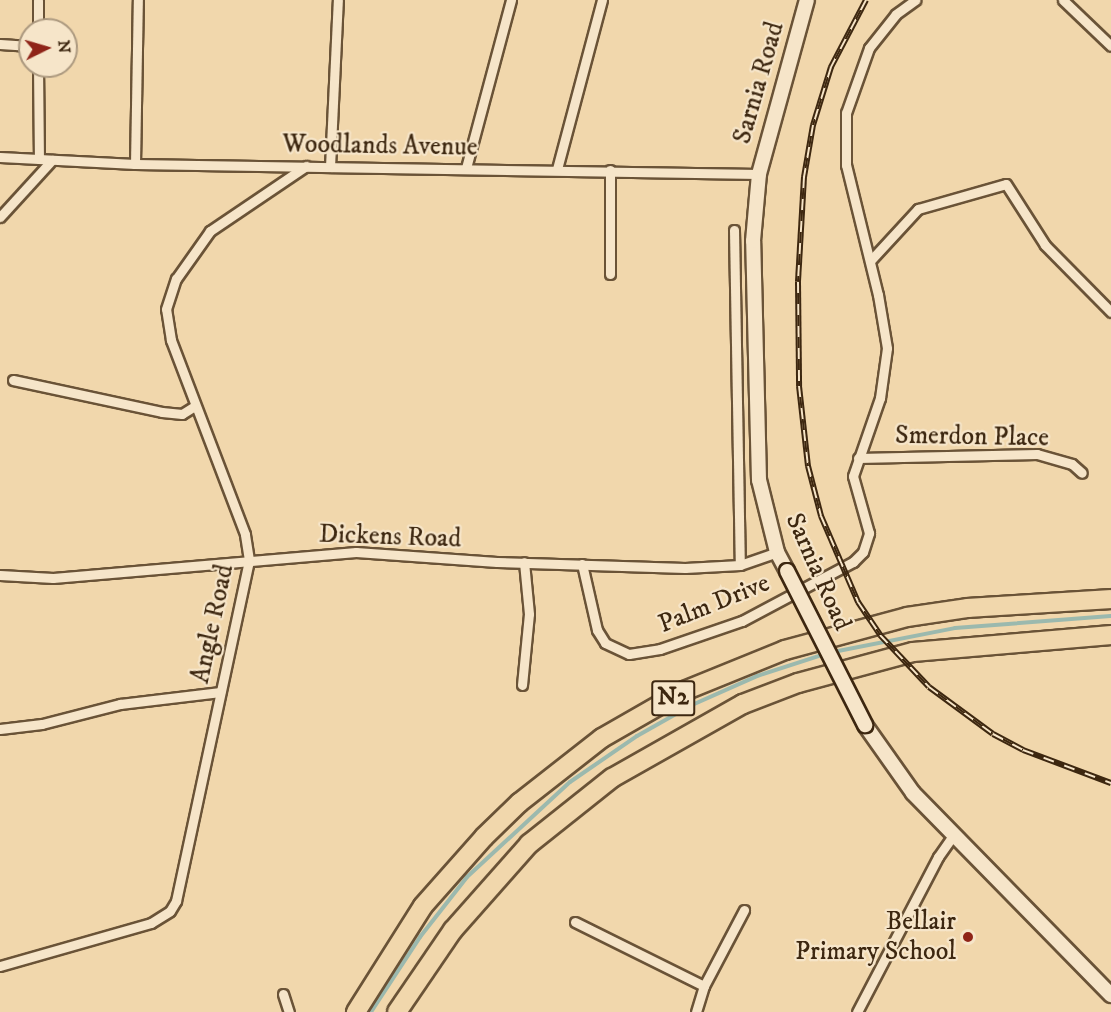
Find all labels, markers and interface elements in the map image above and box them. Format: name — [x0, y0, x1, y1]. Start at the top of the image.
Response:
north arrow — [18, 18, 78, 78]
street label: Sarnia Road — [727, 19, 791, 147]
text: N — [53, 39, 74, 54]
street label: Woodlands Avenue — [282, 129, 478, 163]
street label: Smerdon Place — [895, 420, 1049, 454]
street label: Sarnia Road — [778, 509, 858, 635]
street label: Dickens Road — [318, 519, 462, 555]
street label: Angle Road — [185, 562, 241, 686]
street label: Palm Drive — [654, 568, 774, 640]
road number: N2 — [650, 677, 696, 719]
place label: Bellair Primary School — [795, 906, 956, 968]
marker: Bellair Primary School — [961, 930, 975, 944]

